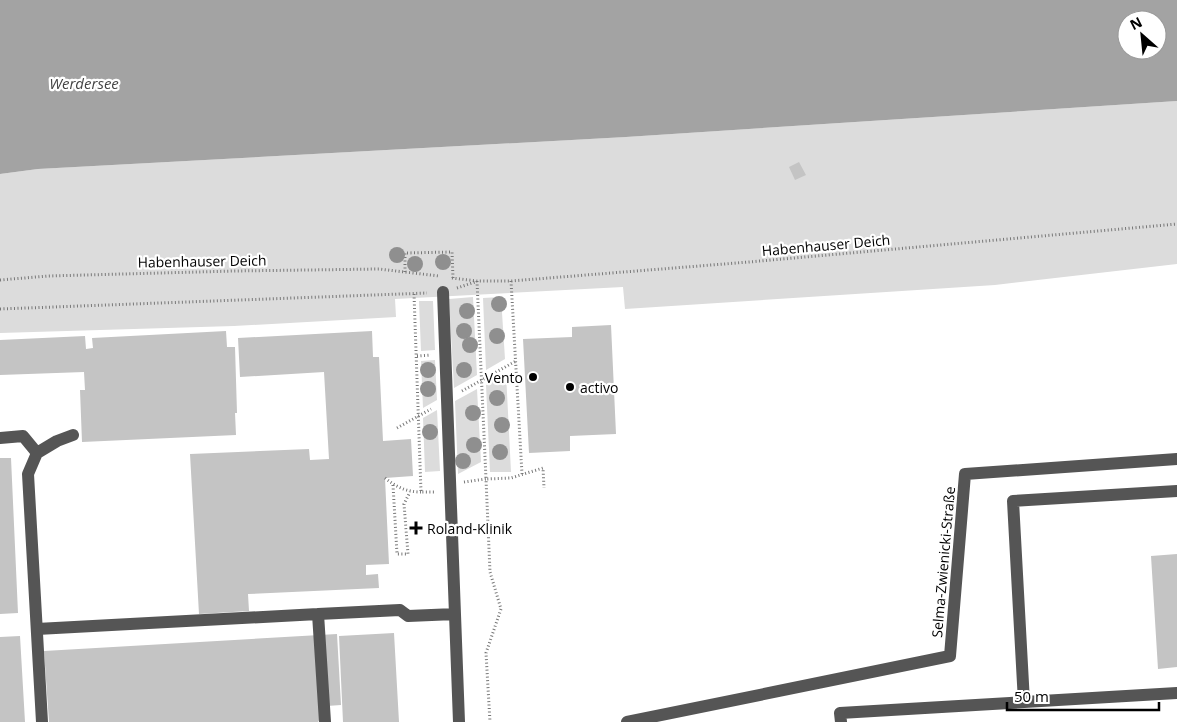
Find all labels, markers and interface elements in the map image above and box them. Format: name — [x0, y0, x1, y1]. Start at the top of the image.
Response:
north arrow — [1117, 10, 1167, 60]
text: N — [1126, 12, 1145, 34]
water label: Werdersee — [49, 73, 119, 93]
street label: Habenhauser Deich — [761, 230, 891, 260]
street label: Habenhauser Deich — [137, 250, 267, 272]
place label: Vento — [485, 368, 523, 387]
marker: Vento — [527, 371, 539, 383]
place label: activo — [580, 378, 618, 397]
marker: activo — [564, 381, 576, 393]
street label: Selma-Zwienicki-Straße — [927, 486, 959, 638]
place label: Roland-Klinik — [427, 519, 513, 538]
marker: Roland-Klinik — [409, 521, 423, 535]
scale bar — [1007, 680, 1160, 712]
text: 50 m — [1014, 686, 1049, 706]

